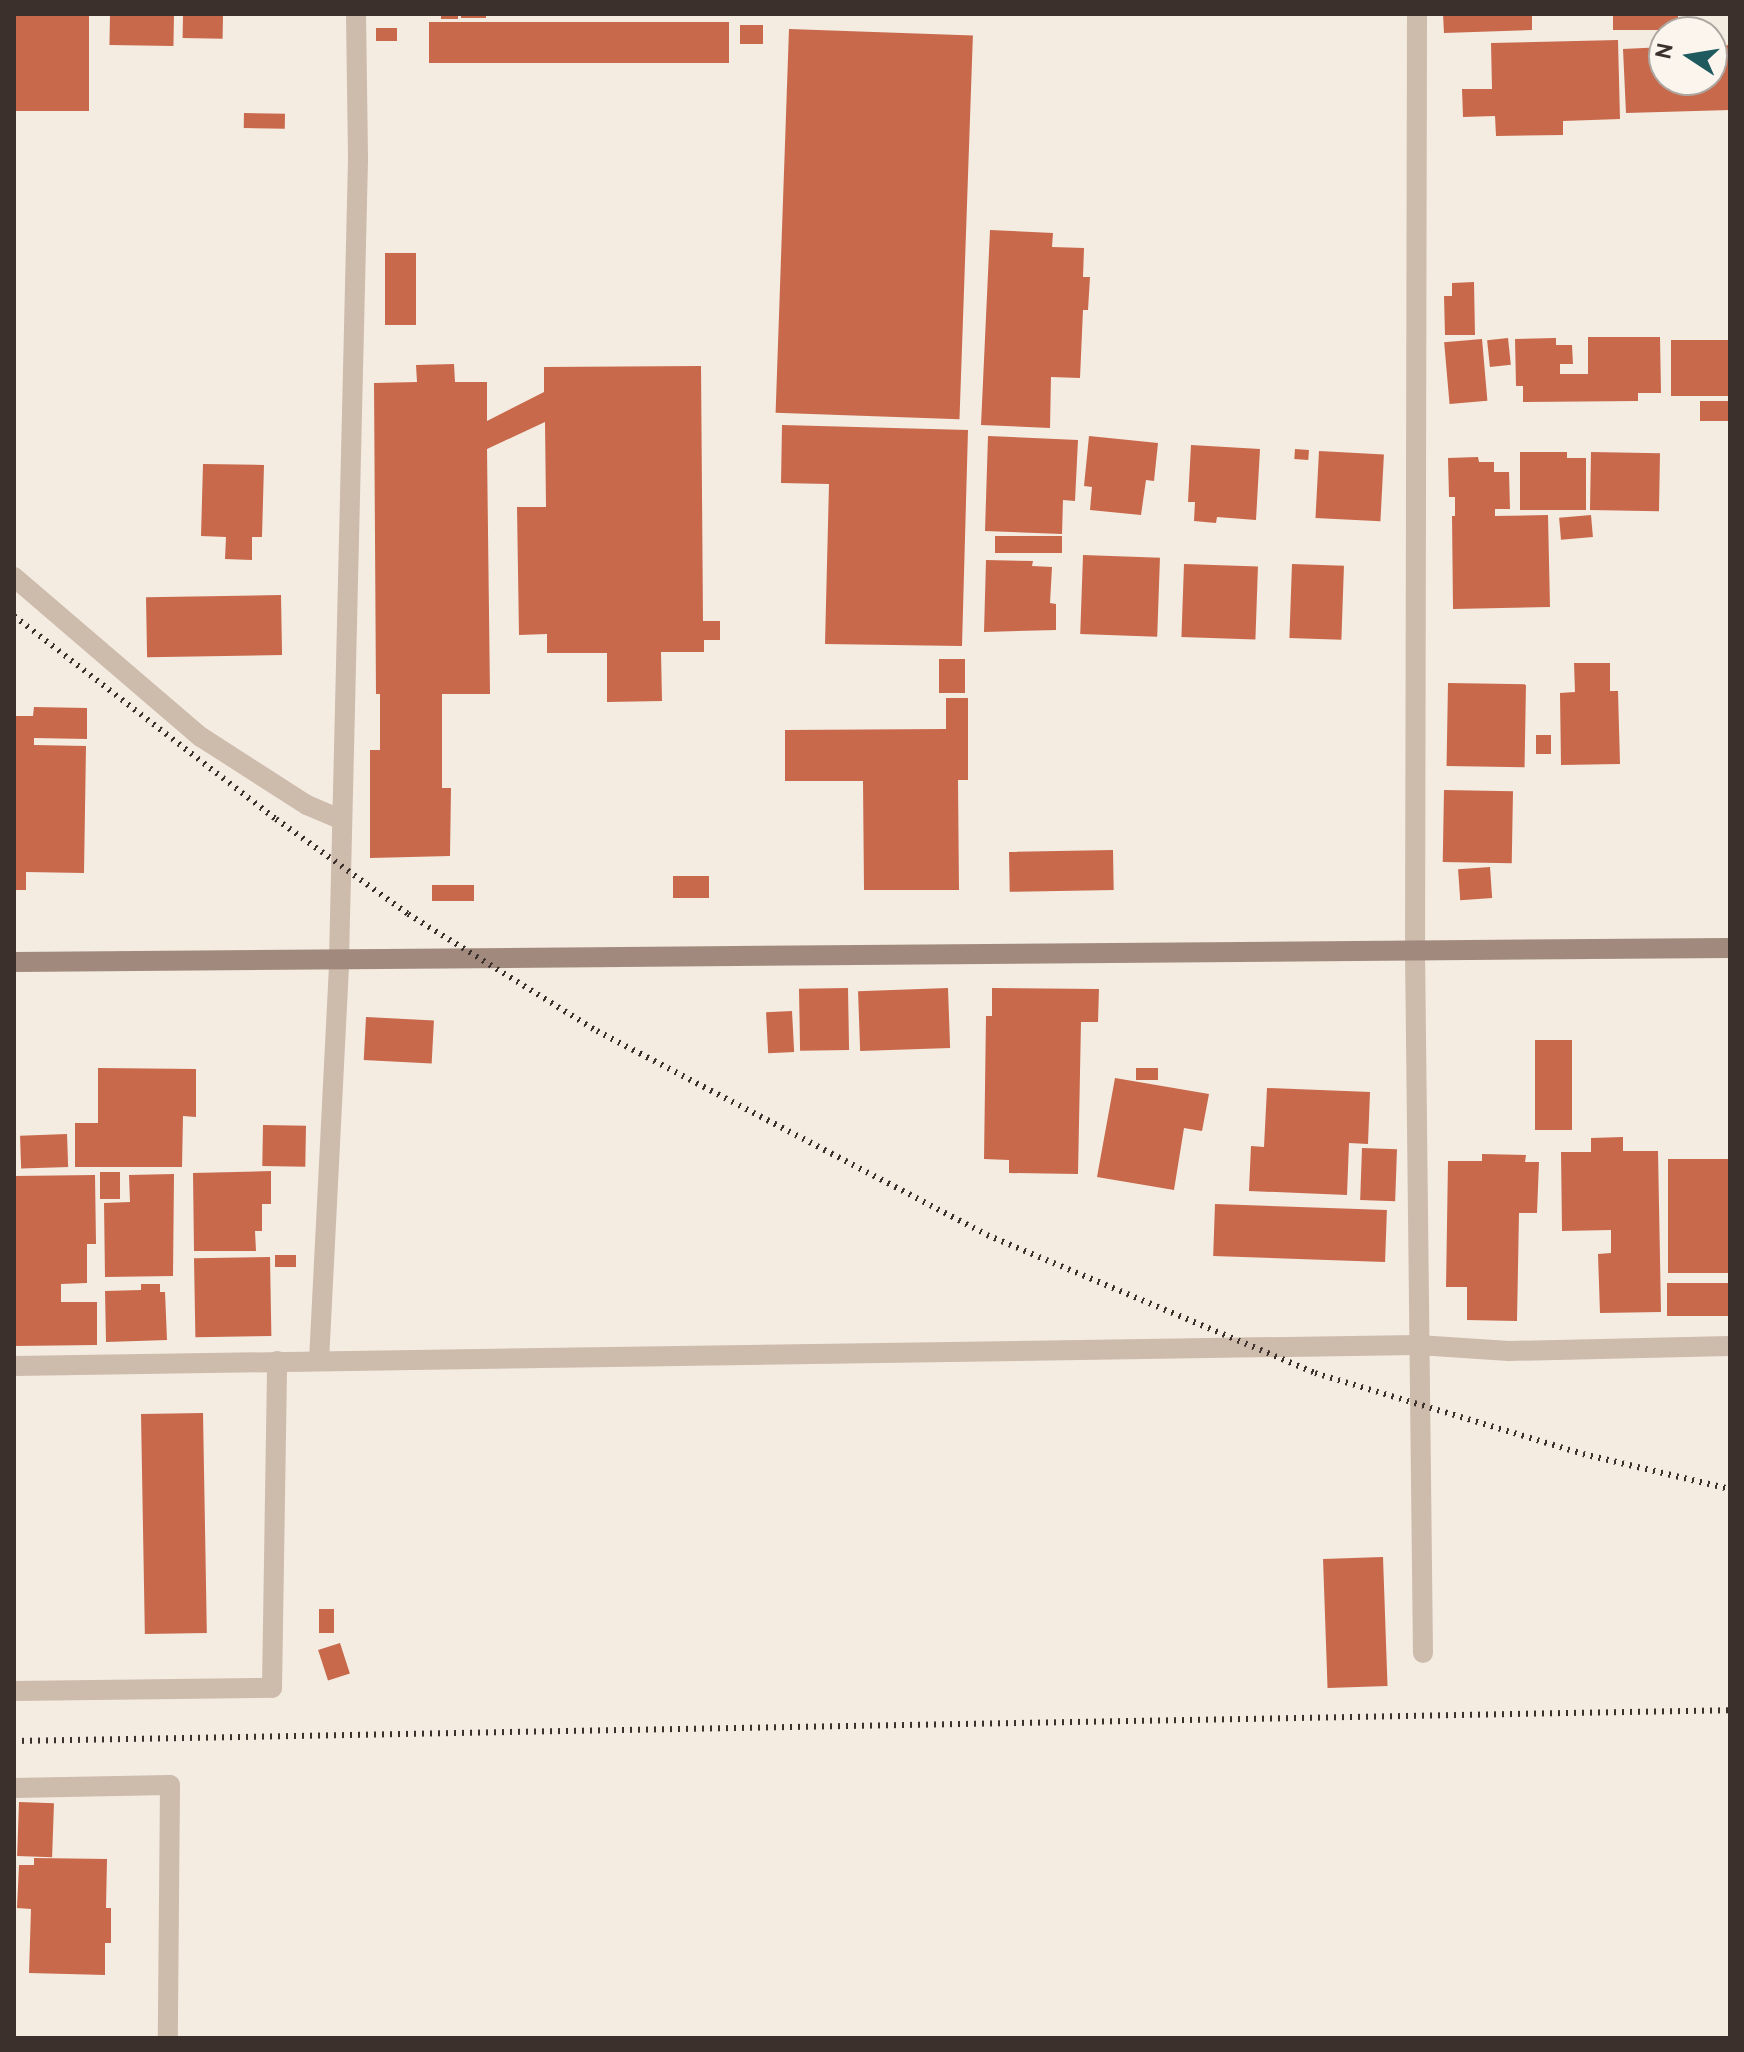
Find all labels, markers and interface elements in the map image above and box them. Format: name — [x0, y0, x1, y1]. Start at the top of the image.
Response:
north arrow — [1648, 16, 1728, 96]
text: N — [1651, 41, 1681, 62]

